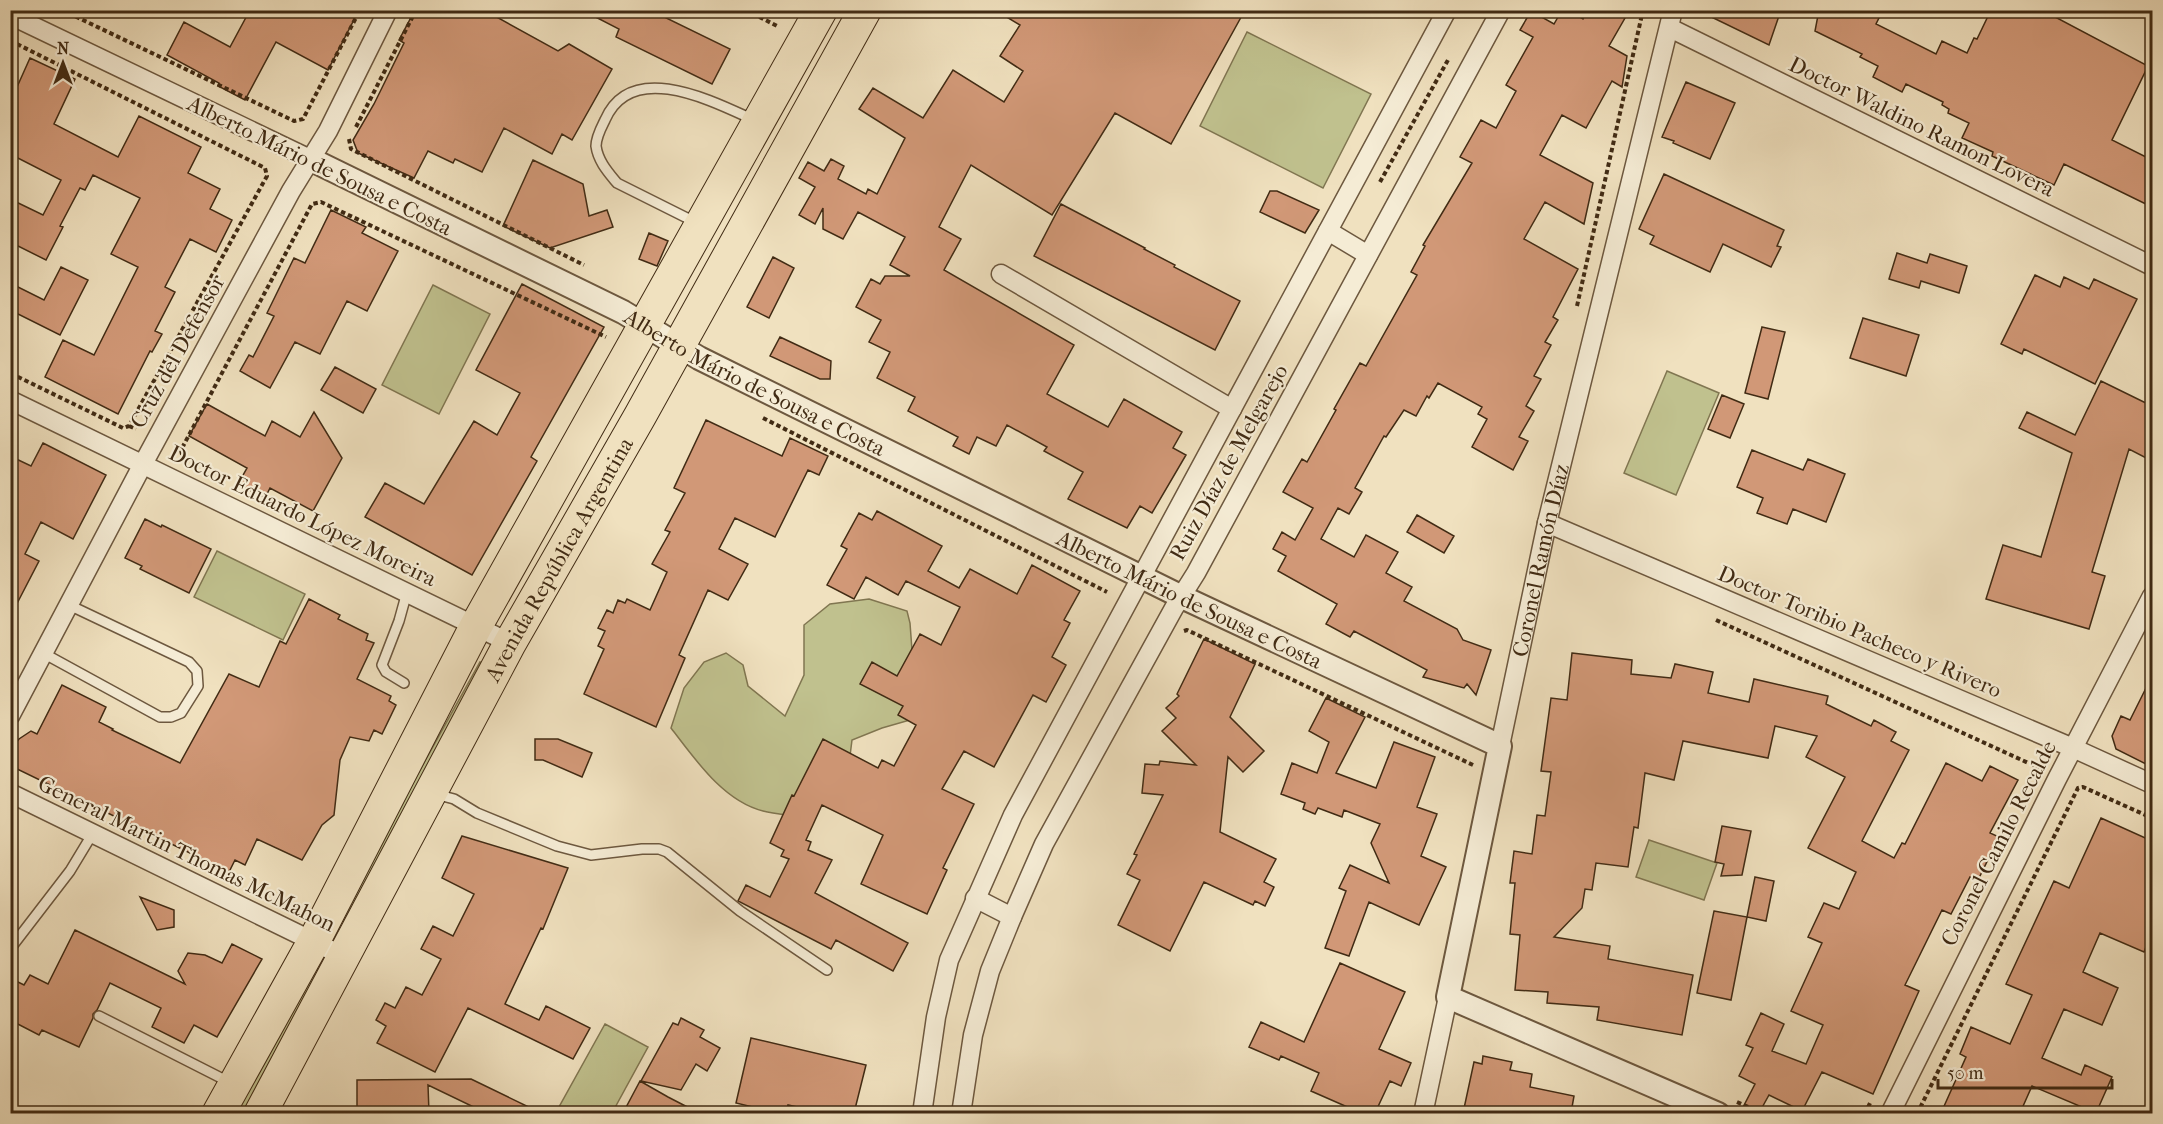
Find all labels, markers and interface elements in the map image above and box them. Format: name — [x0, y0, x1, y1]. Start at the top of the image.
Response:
north arrow — [33, 33, 93, 93]
text: N — [57, 39, 70, 58]
street label: Doctor Waldino Ramon Lovera — [1785, 51, 2059, 203]
street label: Alberto Mário de Sousa e Costa — [182, 90, 457, 242]
street label: Cruz del Defensor — [125, 270, 231, 433]
street label: Alberto Mário de Sousa e Costa — [618, 303, 890, 462]
street label: Ruiz Díaz de Melgarejo — [1164, 360, 1294, 565]
street label: Avenida República Argentina — [479, 432, 639, 687]
street label: Doctor Eduardo López Moreira — [165, 440, 441, 592]
street label: Coronel Ramón Díaz — [1507, 461, 1575, 659]
street label: Alberto Mário de Sousa e Costa — [1052, 525, 1327, 675]
street label: Doctor Toribio Pacheco y Rivero — [1714, 560, 2005, 704]
street label: Coronel Camilo Recalde — [1936, 736, 2062, 951]
street label: General Martin Thomas McMahon — [34, 770, 340, 938]
scale bar — [1938, 1052, 2112, 1090]
text: 50 m — [1947, 1063, 1984, 1084]

